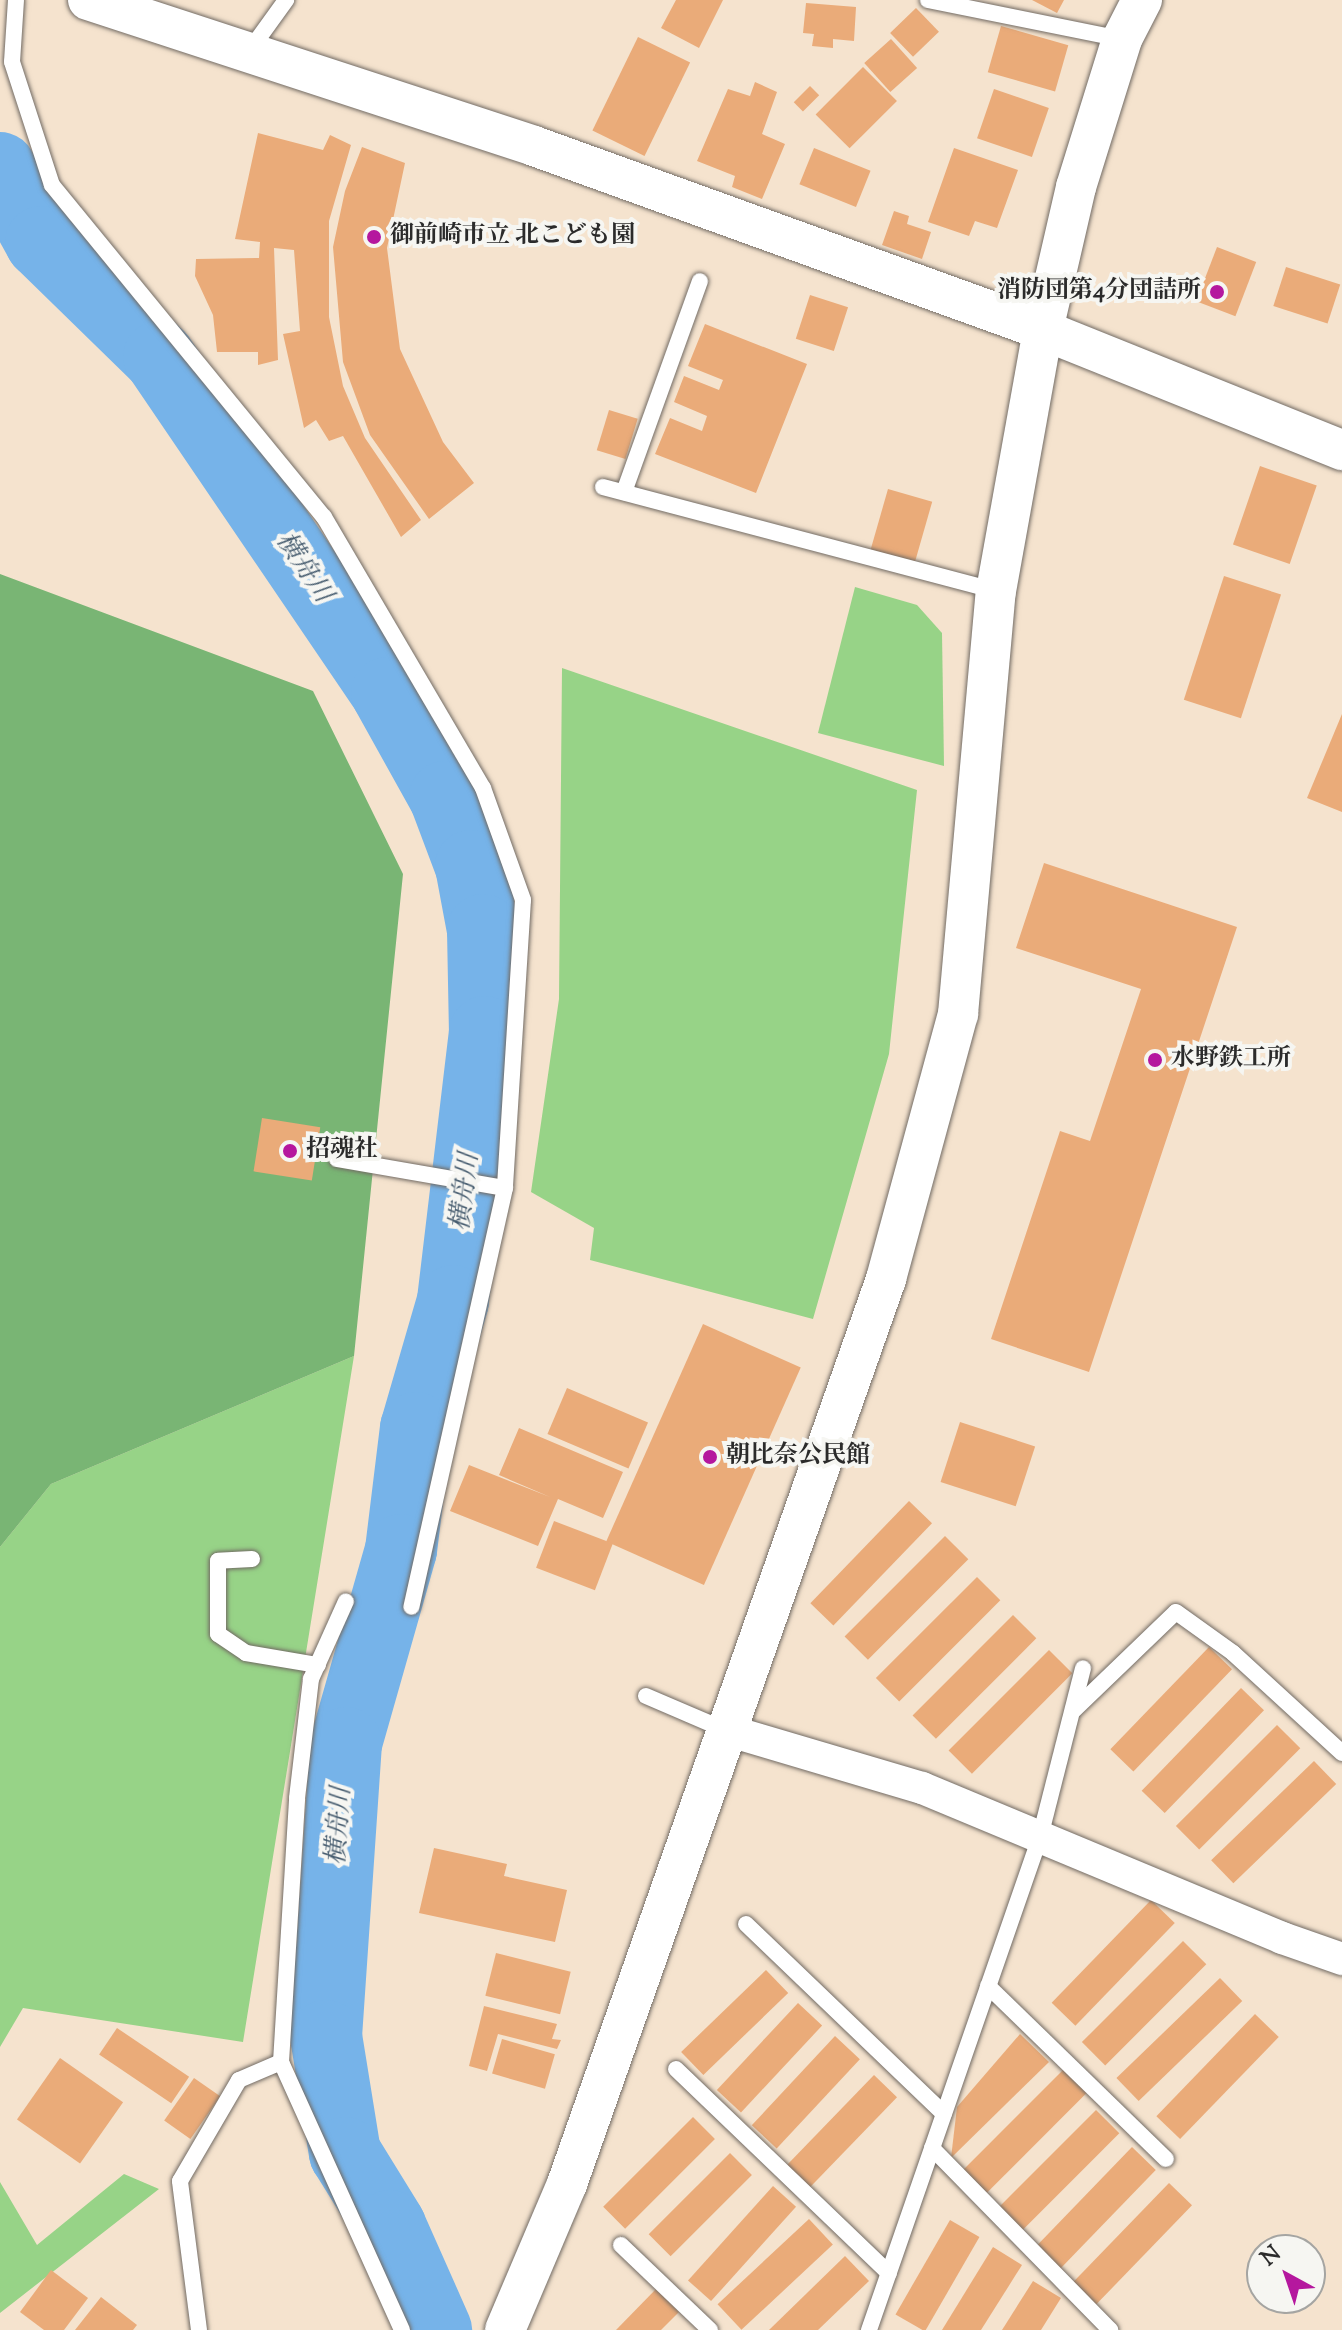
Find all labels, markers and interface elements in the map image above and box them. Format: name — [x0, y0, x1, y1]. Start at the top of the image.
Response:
place label: 御前崎市立 北こども園 — [390, 223, 635, 251]
marker: 御前崎市立 北こども園 — [365, 228, 383, 246]
place label: 消防団第4分団詰所 — [997, 278, 1201, 306]
marker: 消防団第4分団詰所 — [1208, 283, 1226, 301]
water label: 横舟川 — [268, 527, 338, 609]
place label: 水野鉄工所 — [1171, 1046, 1291, 1074]
marker: 水野鉄工所 — [1146, 1051, 1164, 1069]
place label: 招魂社 — [306, 1137, 378, 1165]
marker: 招魂社 — [281, 1142, 299, 1160]
water label: 横舟川 — [446, 1151, 486, 1233]
place label: 朝比奈公民館 — [726, 1443, 870, 1471]
marker: 朝比奈公民館 — [701, 1448, 719, 1466]
water label: 横舟川 — [322, 1786, 358, 1866]
north arrow — [1246, 2234, 1326, 2314]
text: N — [1255, 2239, 1289, 2275]

